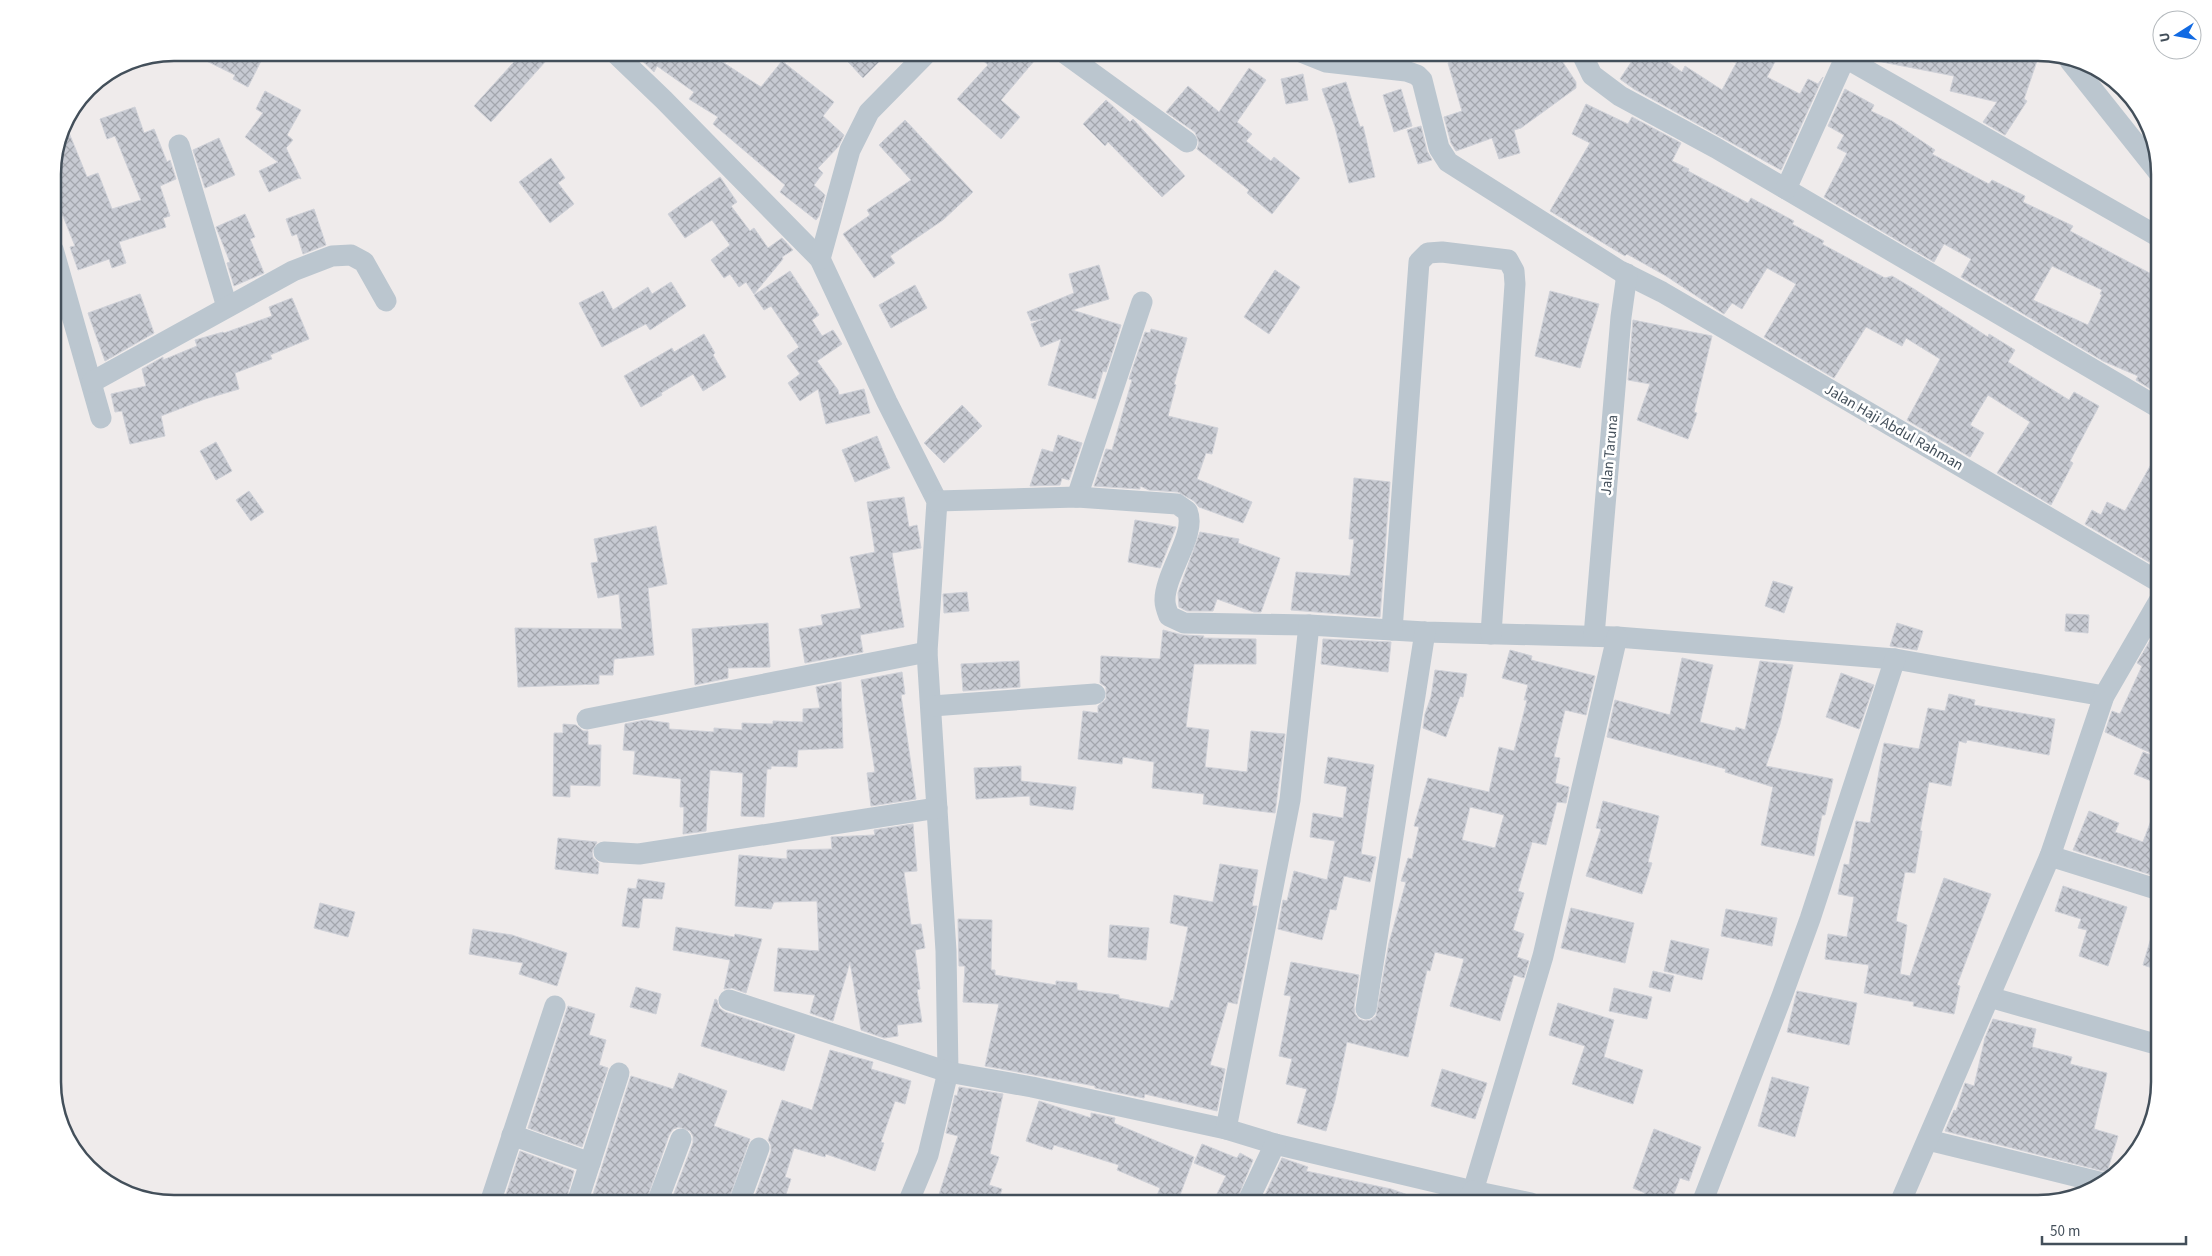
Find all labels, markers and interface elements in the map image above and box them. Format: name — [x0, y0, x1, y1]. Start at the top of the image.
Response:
north arrow — [2152, 10, 2202, 60]
text: U — [2155, 31, 2176, 44]
street label: Jalan Haji Abdul Rahman — [1820, 379, 1967, 476]
street label: Jalan Taruna — [1596, 414, 1623, 496]
scale bar — [2042, 1214, 2186, 1246]
text: 50 m — [2050, 1221, 2080, 1242]

